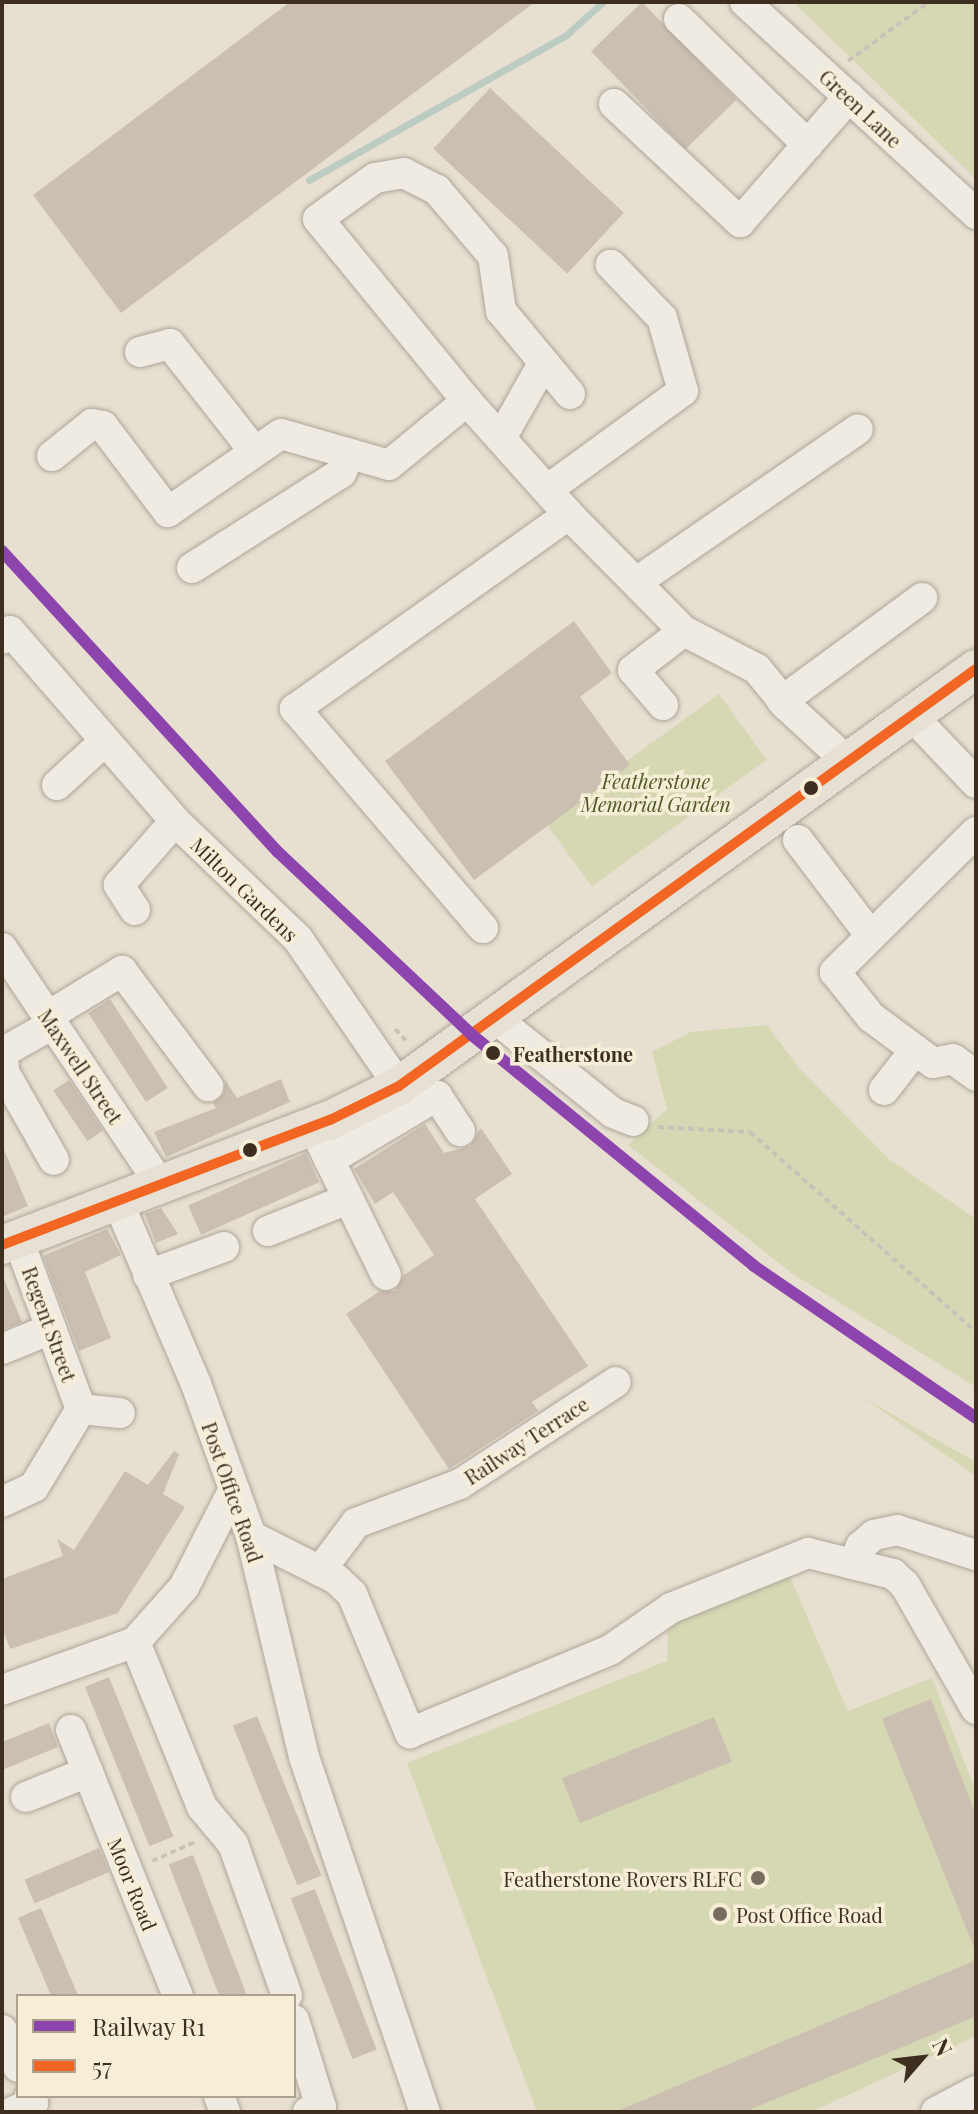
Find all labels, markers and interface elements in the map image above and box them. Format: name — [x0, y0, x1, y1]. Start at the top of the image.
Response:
street label: Green Lane — [815, 64, 907, 152]
park label: Featherstone Memorial Garden — [581, 768, 731, 815]
unlabelled marker — [803, 780, 819, 796]
street label: Milton Gardens — [187, 832, 303, 946]
street label: Maxwell Street — [34, 1004, 128, 1128]
marker: Featherstone — [480, 1040, 506, 1066]
place label: Featherstone — [513, 1041, 633, 1065]
unlabelled marker — [242, 1142, 258, 1158]
street label: Regent Street — [18, 1263, 82, 1385]
street label: Railway Terrace — [459, 1391, 593, 1489]
street label: Post Office Road — [198, 1418, 268, 1566]
street label: Moor Road — [103, 1834, 163, 1934]
place label: Featherstone Rovers RLFC — [503, 1866, 742, 1890]
marker: Featherstone Rovers RLFC — [749, 1869, 767, 1887]
place label: Post Office Road — [736, 1902, 883, 1926]
marker: Post Office Road — [711, 1905, 729, 1923]
legend — [16, 1994, 296, 2098]
text: Railway R1 — [92, 2010, 205, 2042]
north arrow — [882, 2018, 962, 2098]
text: N — [926, 2033, 960, 2061]
text: 57 — [92, 2050, 112, 2082]

